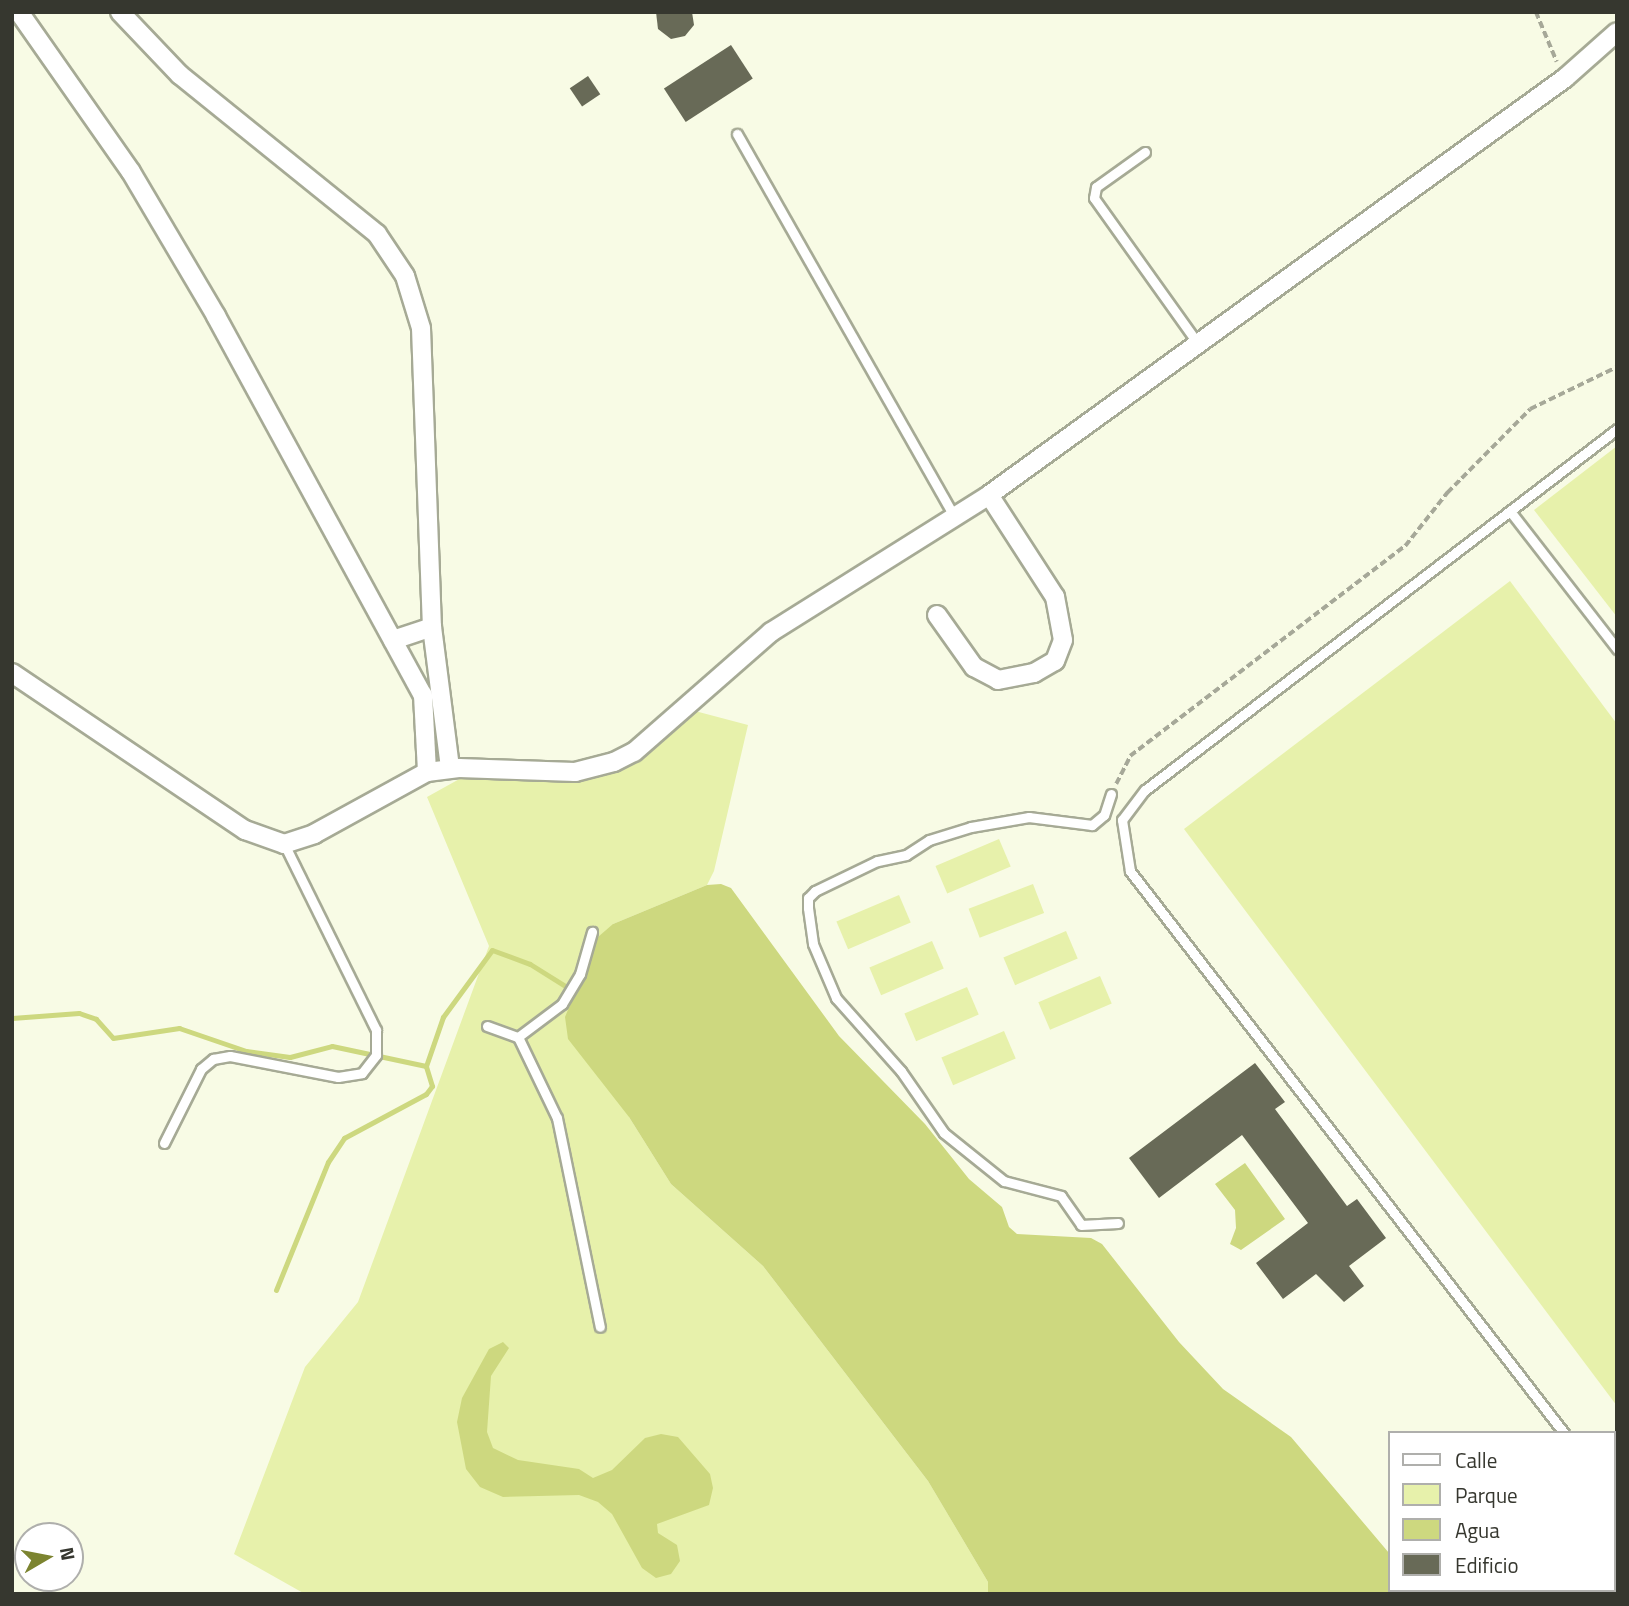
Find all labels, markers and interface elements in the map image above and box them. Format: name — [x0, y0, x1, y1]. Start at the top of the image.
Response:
legend — [1388, 1431, 1615, 1592]
text: Calle — [1455, 1444, 1497, 1476]
text: Parque — [1455, 1479, 1518, 1511]
text: Agua — [1455, 1514, 1500, 1546]
north arrow — [14, 1522, 84, 1592]
text: N — [53, 1545, 84, 1563]
text: Edificio — [1455, 1549, 1519, 1581]

